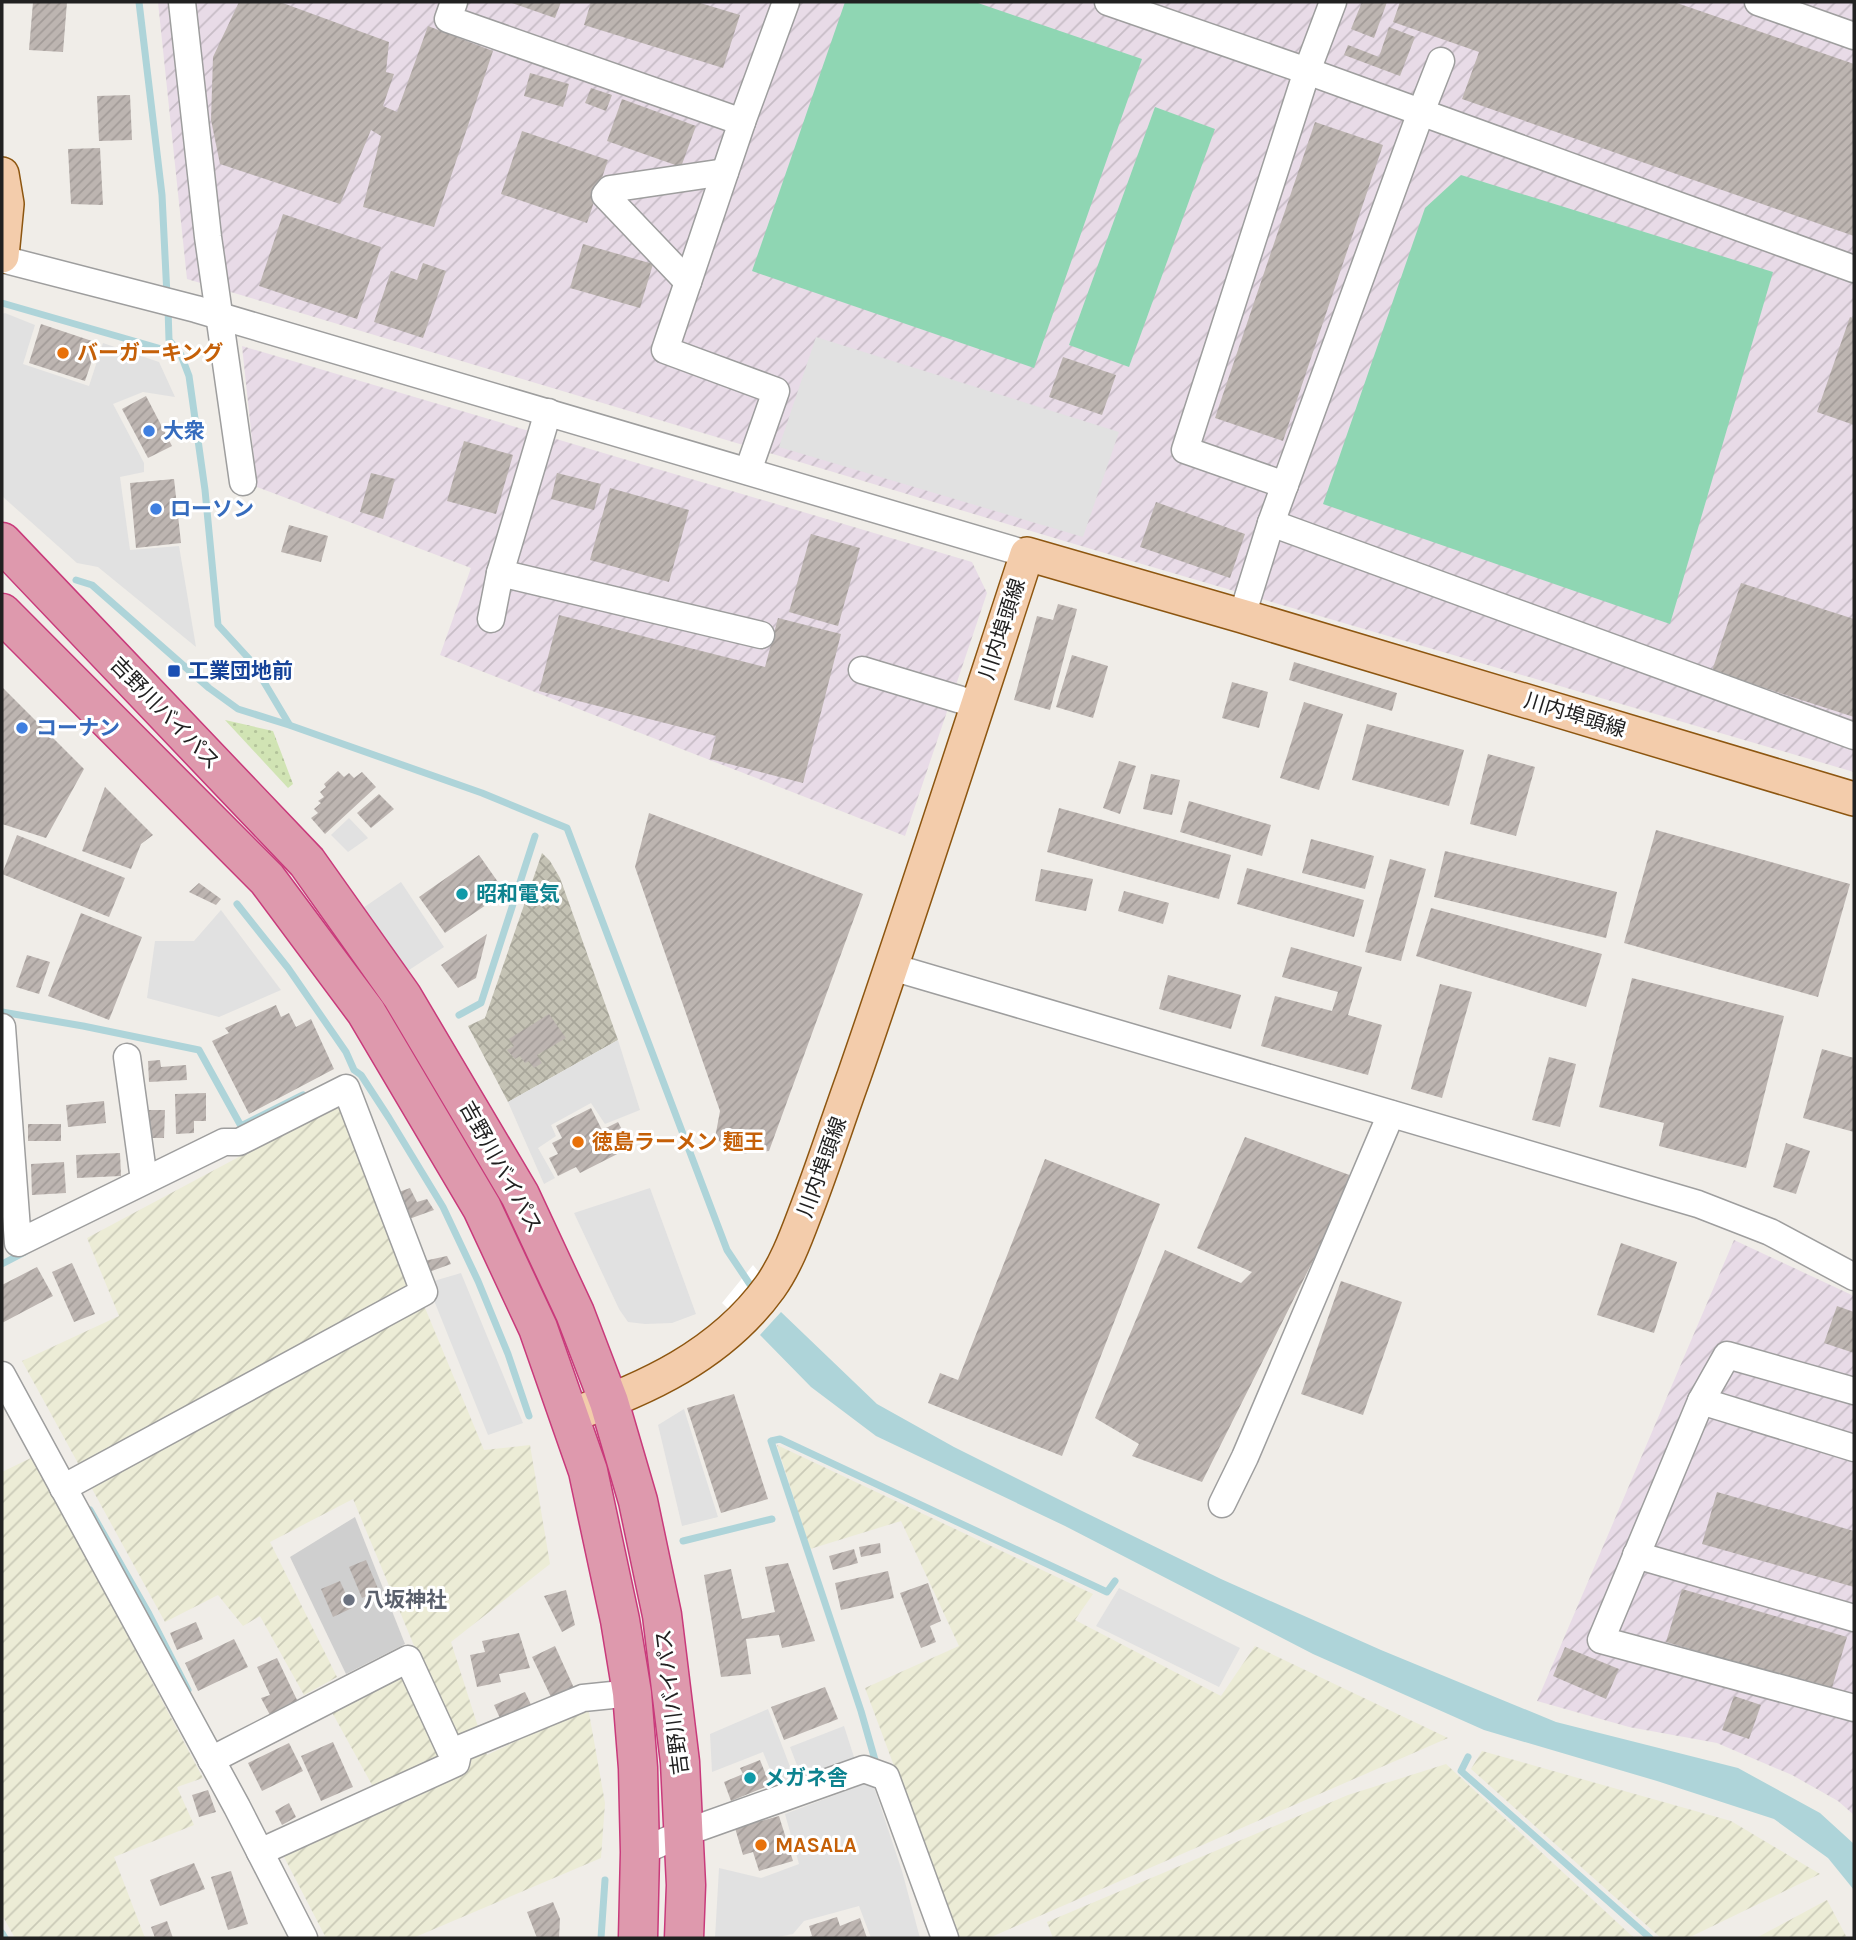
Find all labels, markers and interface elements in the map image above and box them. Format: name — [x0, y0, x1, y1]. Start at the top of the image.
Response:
place label: バーガーキング — [77, 341, 223, 365]
marker: バーガーキング — [55, 345, 71, 361]
place label: 大衆 — [163, 419, 205, 443]
marker: 大衆 — [141, 423, 157, 439]
place label: ローソン — [170, 497, 254, 521]
marker: ローソン — [148, 501, 164, 517]
street label: 川内埠頭線 — [974, 575, 1030, 683]
street label: 吉野川バイパス — [105, 652, 225, 774]
place label: 工業団地前 — [188, 659, 293, 683]
marker: 工業団地前 — [166, 663, 182, 679]
street label: 川内埠頭線 — [1521, 688, 1629, 742]
place label: コーナン — [36, 716, 120, 740]
marker: コーナン — [14, 720, 30, 736]
place label: 昭和電気 — [476, 882, 560, 906]
marker: 昭和電気 — [454, 886, 470, 902]
street label: 吉野川バイパス — [455, 1097, 547, 1237]
street label: 川内埠頭線 — [793, 1114, 851, 1220]
place label: 徳島ラーメン 麺王 — [592, 1130, 764, 1154]
marker: 徳島ラーメン 麺王 — [570, 1134, 586, 1150]
place label: 八坂神社 — [363, 1588, 447, 1612]
marker: 八坂神社 — [341, 1592, 357, 1608]
street label: 吉野川バイパス — [651, 1628, 693, 1776]
place label: メガネ舎 — [764, 1766, 848, 1790]
marker: メガネ舎 — [742, 1770, 758, 1786]
place label: MASALA — [775, 1833, 857, 1857]
marker: MASALA — [753, 1837, 769, 1853]

